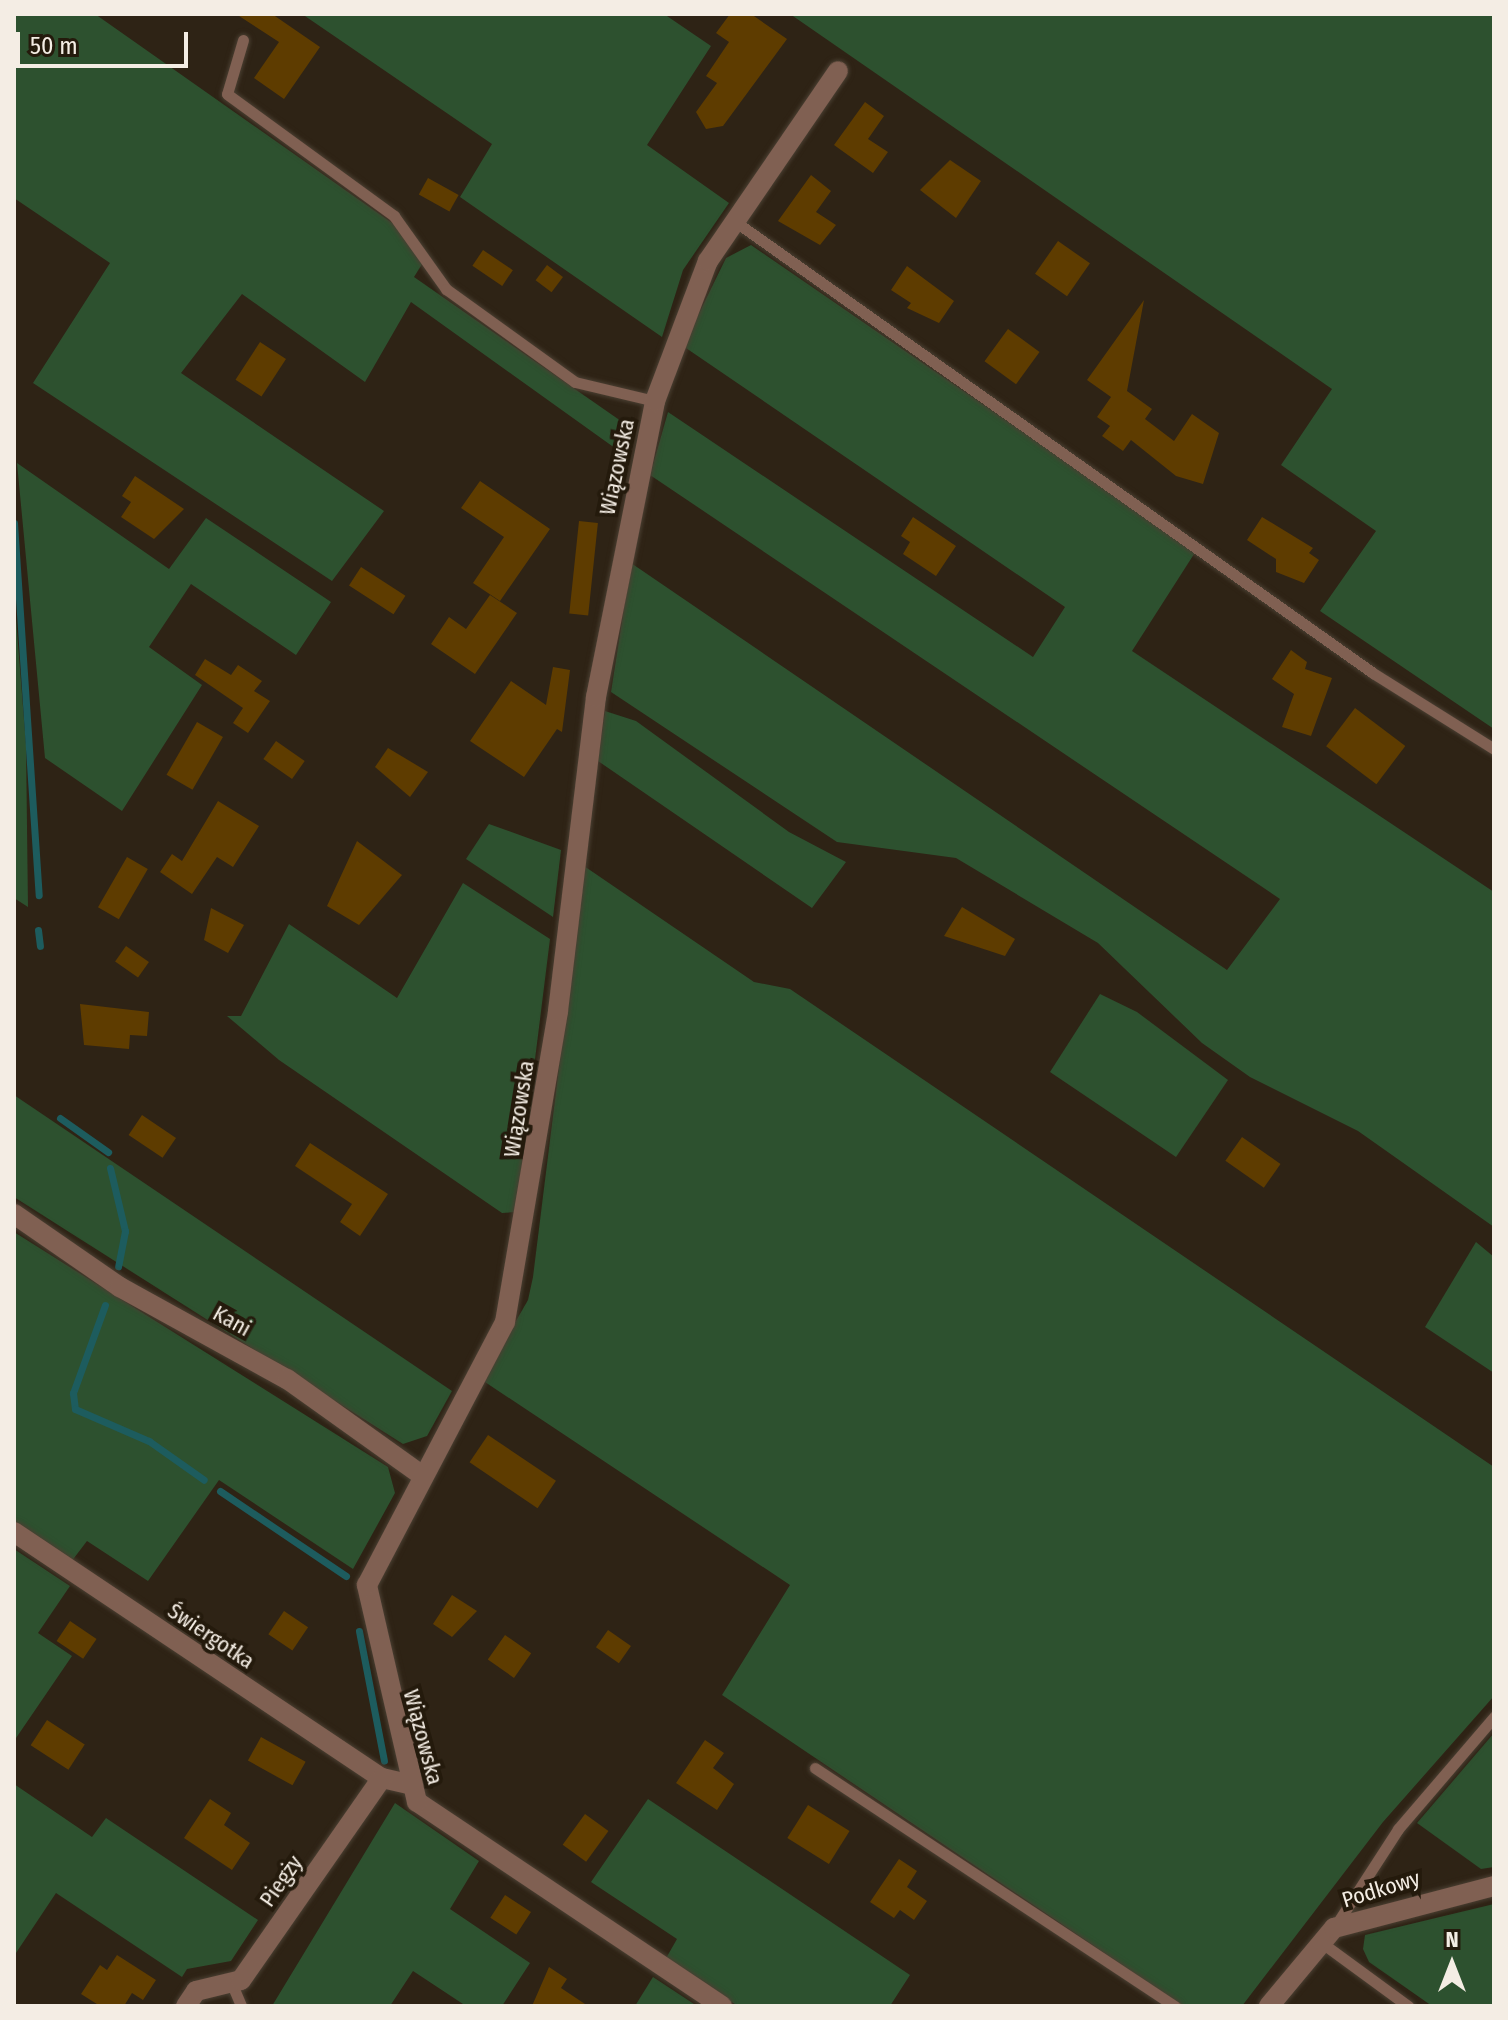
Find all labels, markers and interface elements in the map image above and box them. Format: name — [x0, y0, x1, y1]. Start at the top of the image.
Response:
scale bar — [20, 16, 192, 66]
text: 50 m — [30, 32, 78, 60]
street label: Wiązowska — [594, 417, 640, 517]
street label: Wiązowska — [498, 1059, 540, 1159]
street label: Kani — [208, 1300, 256, 1342]
street label: Świergotka — [163, 1597, 259, 1675]
street label: Wiązowska — [398, 1687, 448, 1787]
street label: Piegży — [254, 1850, 308, 1912]
street label: Podkowy — [1339, 1865, 1423, 1913]
north arrow — [1412, 1924, 1492, 2004]
text: N — [1445, 1926, 1459, 1953]

